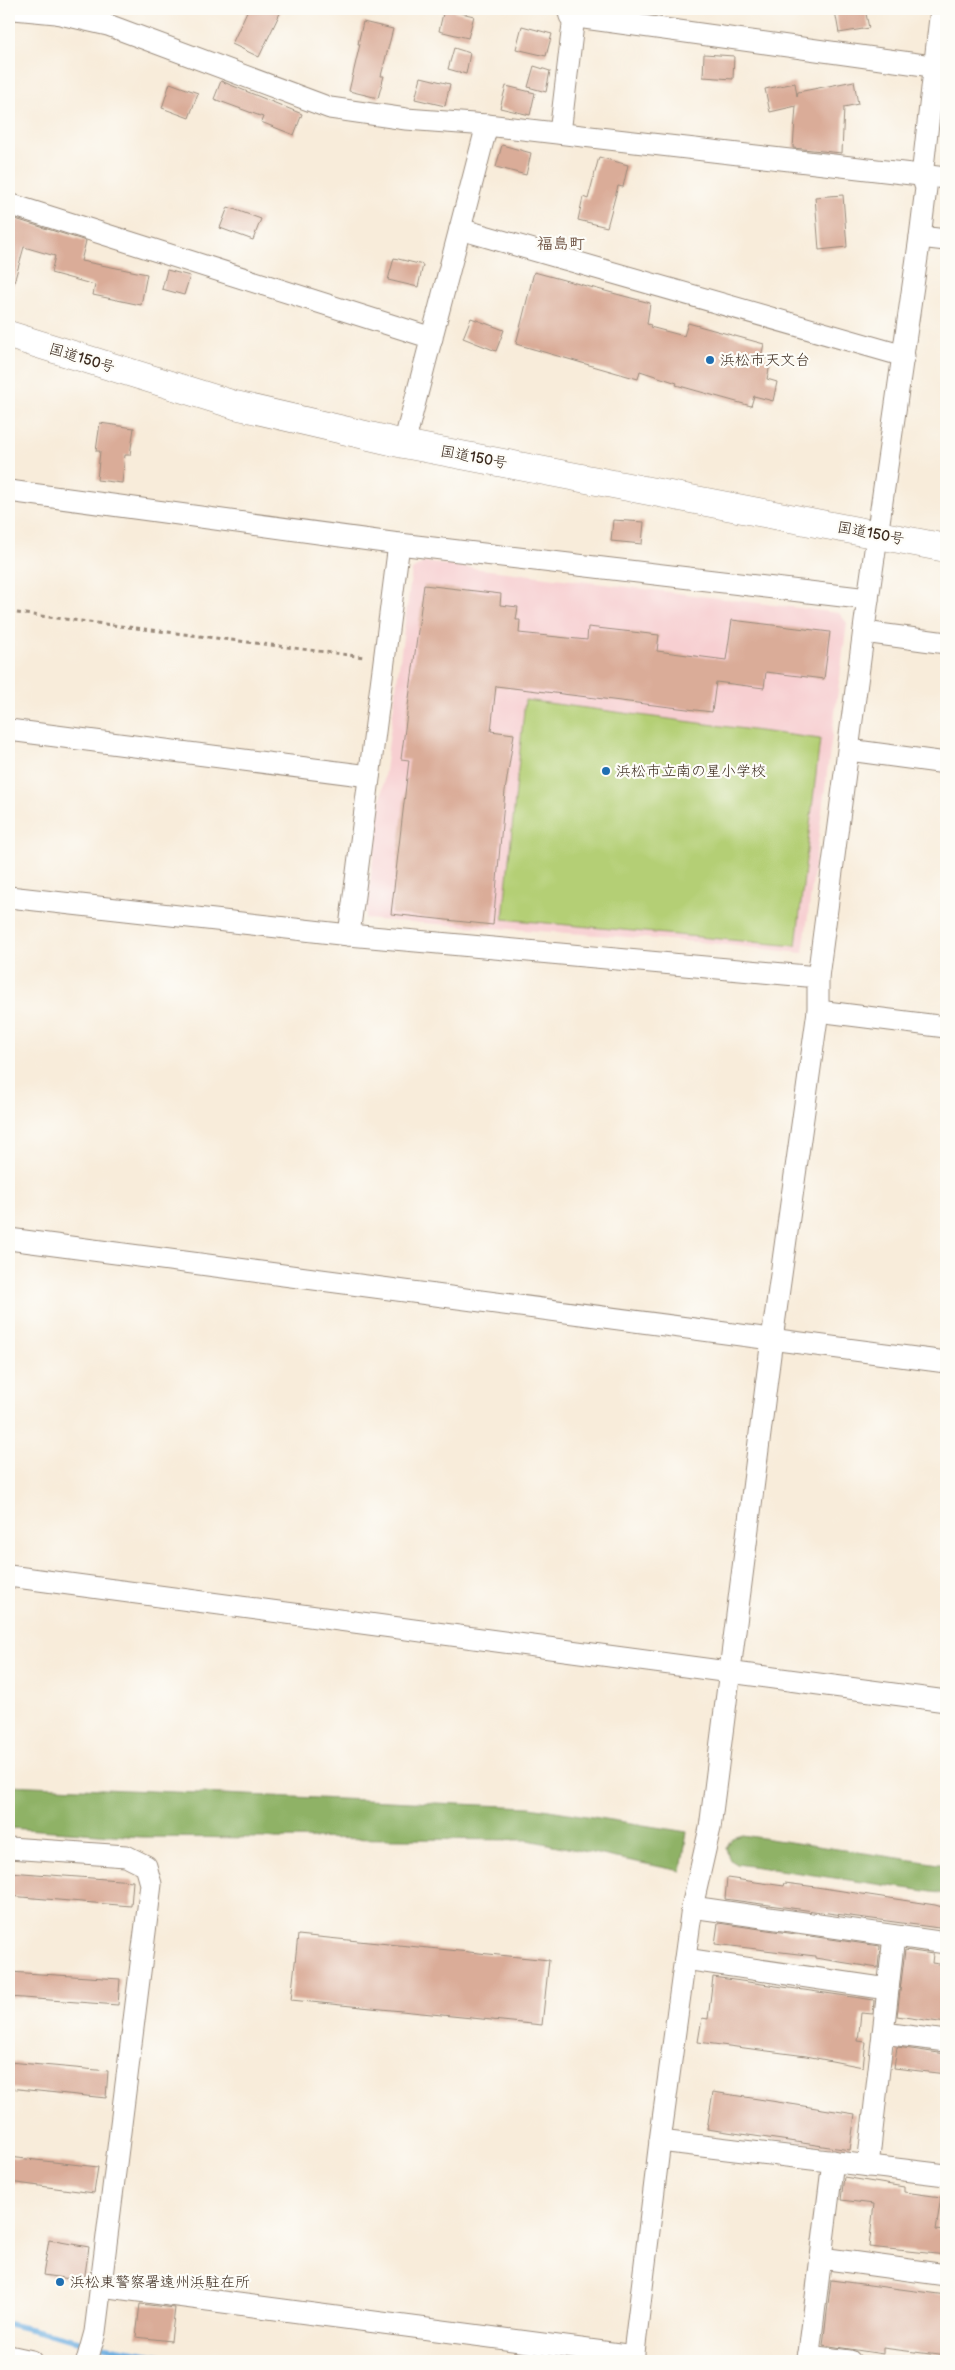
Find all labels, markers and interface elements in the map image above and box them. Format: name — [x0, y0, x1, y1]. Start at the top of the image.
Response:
district label: 福島町 — [537, 235, 585, 254]
street label: 国道150号 — [46, 339, 117, 378]
place label: 浜松市天文台 — [720, 351, 810, 370]
marker: 浜松市天文台 — [704, 354, 716, 366]
street label: 国道150号 — [439, 442, 509, 473]
street label: 国道150号 — [836, 518, 906, 549]
place label: 浜松市立南の星小学校 — [616, 762, 766, 781]
marker: 浜松市立南の星小学校 — [600, 765, 612, 777]
place label: 浜松東警察署遠州浜駐在所 — [70, 2273, 250, 2292]
marker: 浜松東警察署遠州浜駐在所 — [54, 2276, 66, 2288]

